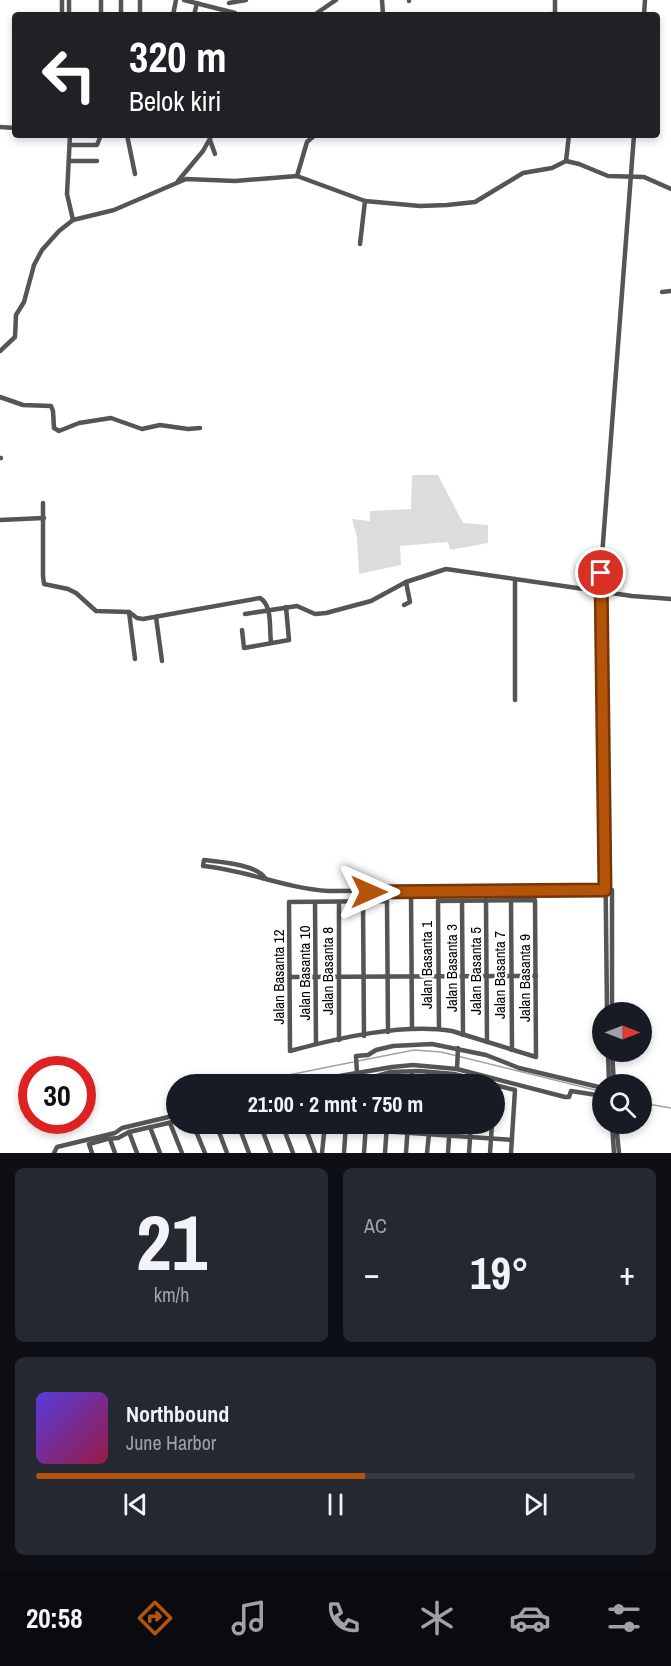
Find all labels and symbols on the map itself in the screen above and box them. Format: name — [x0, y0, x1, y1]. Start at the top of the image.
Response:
pin — [575, 547, 626, 598]
position arrow — [337, 860, 401, 924]
street label: Jalan Basanta 1 — [416, 921, 437, 1009]
street label: Jalan Basanta 3 — [441, 924, 462, 1012]
street label: Jalan Basanta 10 — [294, 925, 315, 1021]
street label: Jalan Basanta 8 — [317, 927, 338, 1015]
street label: Jalan Basanta 5 — [465, 927, 486, 1015]
street label: Jalan Basanta 12 — [268, 929, 289, 1025]
street label: Jalan Basanta 7 — [489, 931, 510, 1019]
street label: Jalan Basanta 9 — [514, 934, 535, 1022]
north arrow — [592, 1002, 652, 1062]
speed limit sign: 30 — [18, 1056, 96, 1134]

